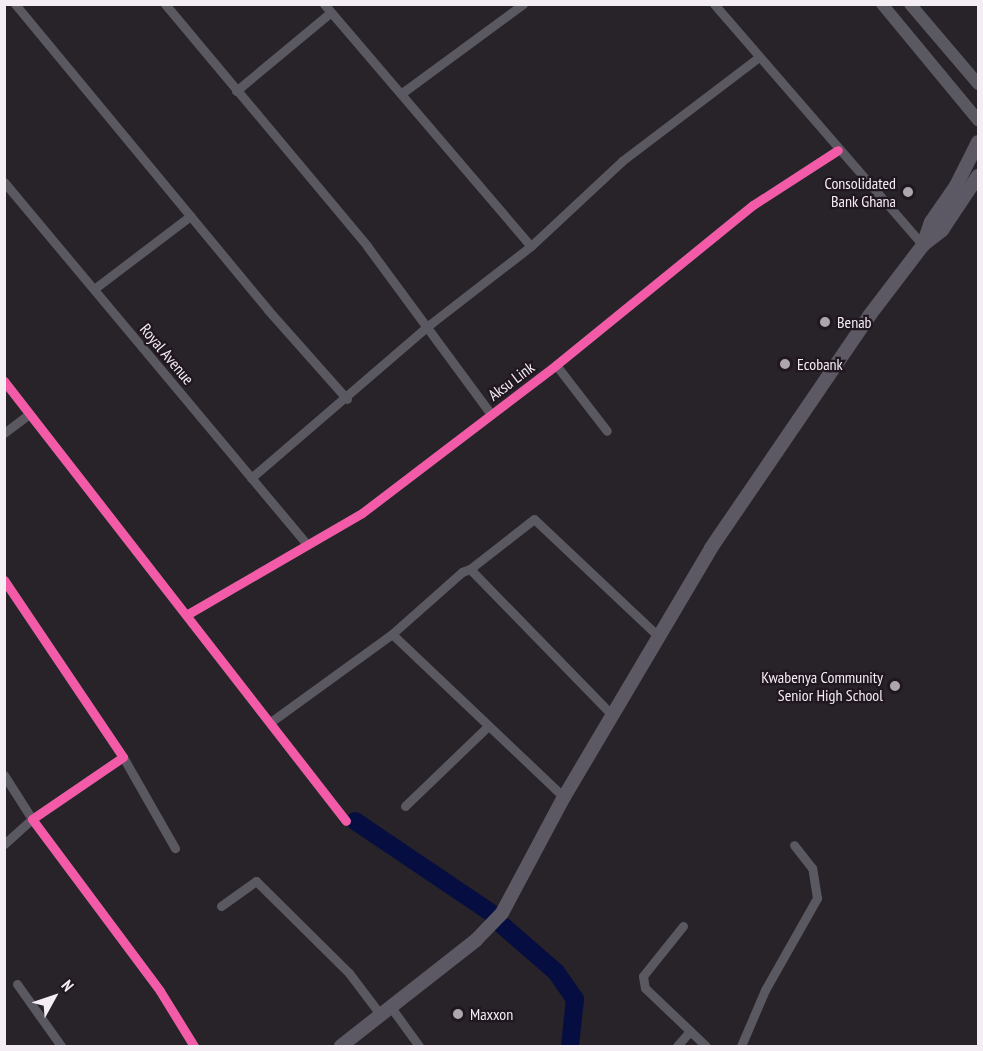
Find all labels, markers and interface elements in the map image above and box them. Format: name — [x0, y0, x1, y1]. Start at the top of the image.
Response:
place label: Consolidated Bank Ghana — [825, 173, 896, 211]
marker: Consolidated Bank Ghana — [901, 185, 915, 199]
place label: Benab — [837, 312, 872, 332]
marker: Benab — [818, 315, 832, 329]
street label: Royal Avenue — [136, 320, 198, 388]
place label: Ecobank — [797, 354, 843, 374]
street label: Aksu Link — [484, 357, 538, 405]
marker: Ecobank — [778, 357, 792, 371]
place label: Kwabenya Community Senior High School — [761, 667, 883, 705]
marker: Kwabenya Community Senior High School — [888, 679, 902, 693]
north arrow — [24, 967, 84, 1027]
text: N — [57, 976, 78, 995]
place label: Maxxon — [470, 1004, 513, 1024]
marker: Maxxon — [451, 1007, 465, 1021]

